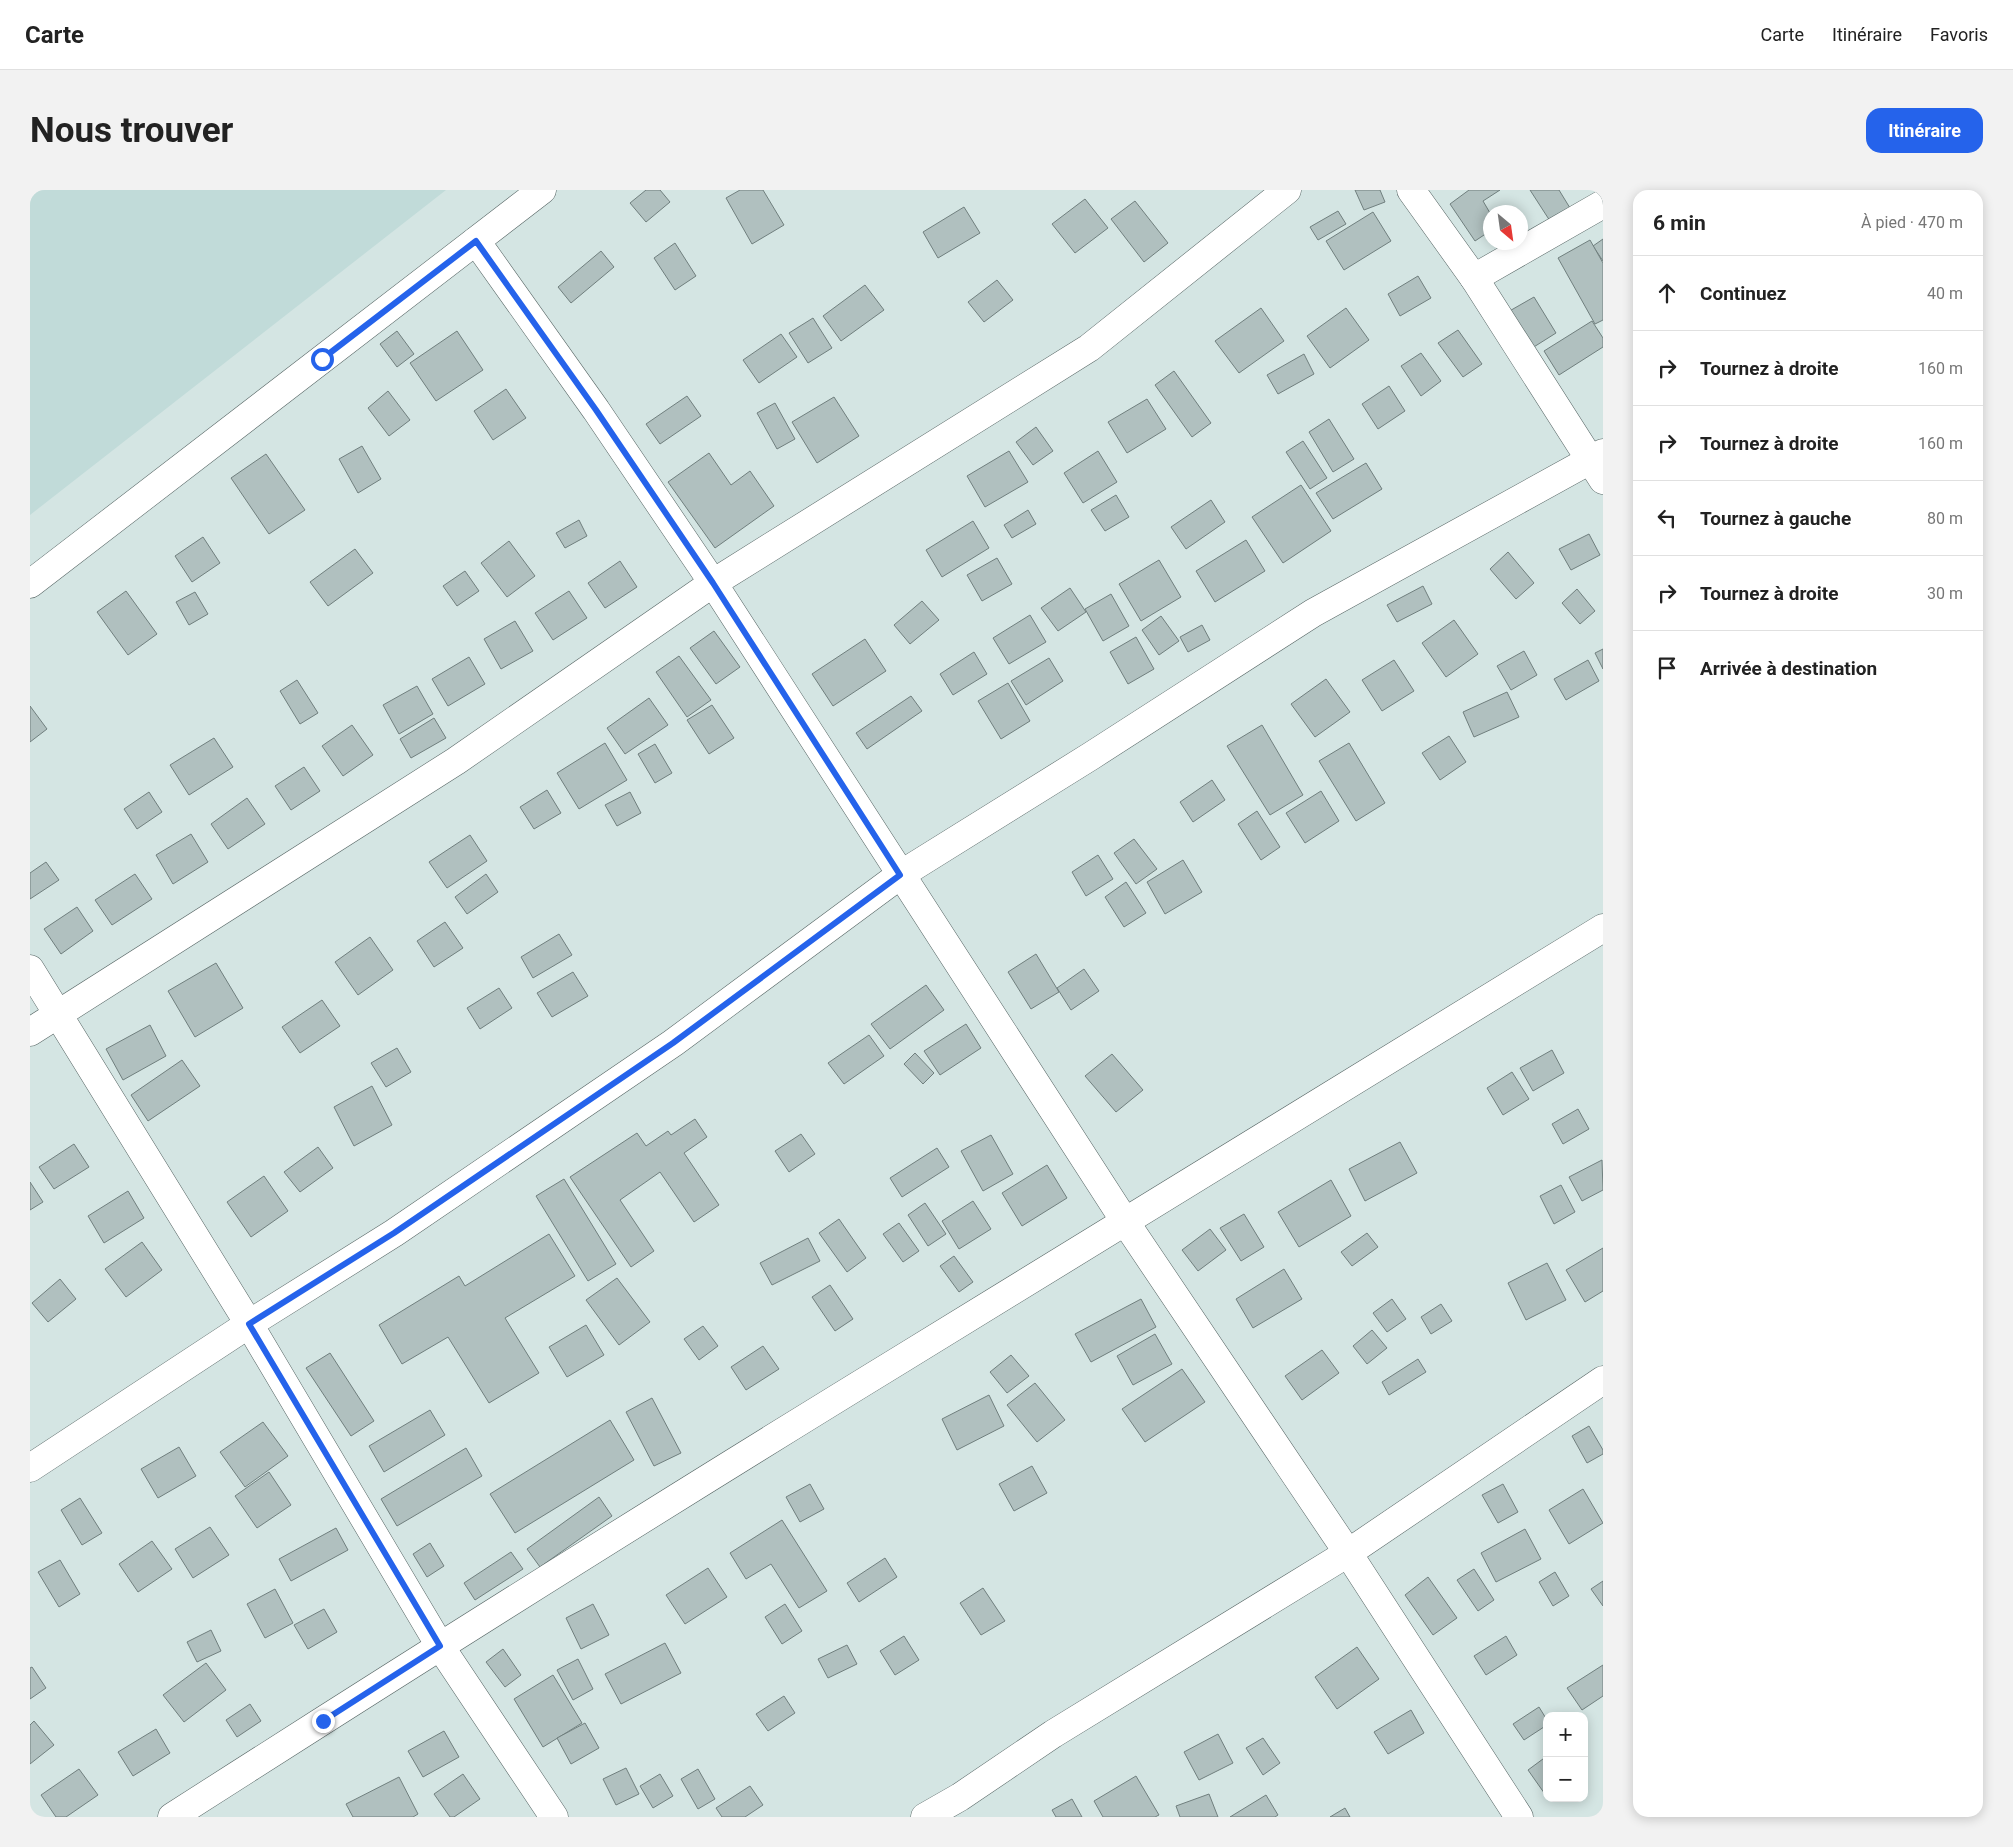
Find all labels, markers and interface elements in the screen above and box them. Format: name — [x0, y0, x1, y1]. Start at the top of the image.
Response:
text: Carte — [25, 21, 84, 49]
text: Carte — [1761, 24, 1804, 45]
text: Itinéraire — [1832, 24, 1902, 45]
text: Favoris — [1930, 24, 1988, 45]
button: Itinéraire — [1866, 108, 1983, 153]
text: Nous trouver — [30, 110, 233, 151]
north arrow — [1483, 205, 1528, 250]
text: 6 min — [1653, 211, 1706, 235]
text: À pied · 470 m — [1861, 213, 1963, 232]
icon: ahead — [1653, 279, 1681, 307]
text: Continuez — [1700, 282, 1786, 305]
text: 40 m — [1927, 284, 1963, 303]
route start — [311, 348, 334, 371]
icon: right — [1653, 354, 1681, 382]
text: Tournez à droite — [1700, 357, 1839, 380]
text: 160 m — [1918, 359, 1963, 378]
icon: right — [1653, 429, 1681, 457]
text: Tournez à droite — [1700, 432, 1839, 455]
text: 160 m — [1918, 434, 1963, 453]
icon: left — [1653, 504, 1681, 532]
text: Tournez à gauche — [1700, 507, 1851, 530]
text: 80 m — [1927, 509, 1963, 528]
icon: right — [1653, 579, 1681, 607]
text: Tournez à droite — [1700, 582, 1839, 605]
text: 30 m — [1927, 584, 1963, 603]
icon: arrive — [1653, 654, 1681, 682]
text: Arrivée à destination — [1700, 657, 1877, 680]
route end — [312, 1710, 335, 1733]
map controls — [1543, 1712, 1588, 1802]
button: + — [1543, 1712, 1588, 1757]
button: − — [1543, 1757, 1588, 1802]

